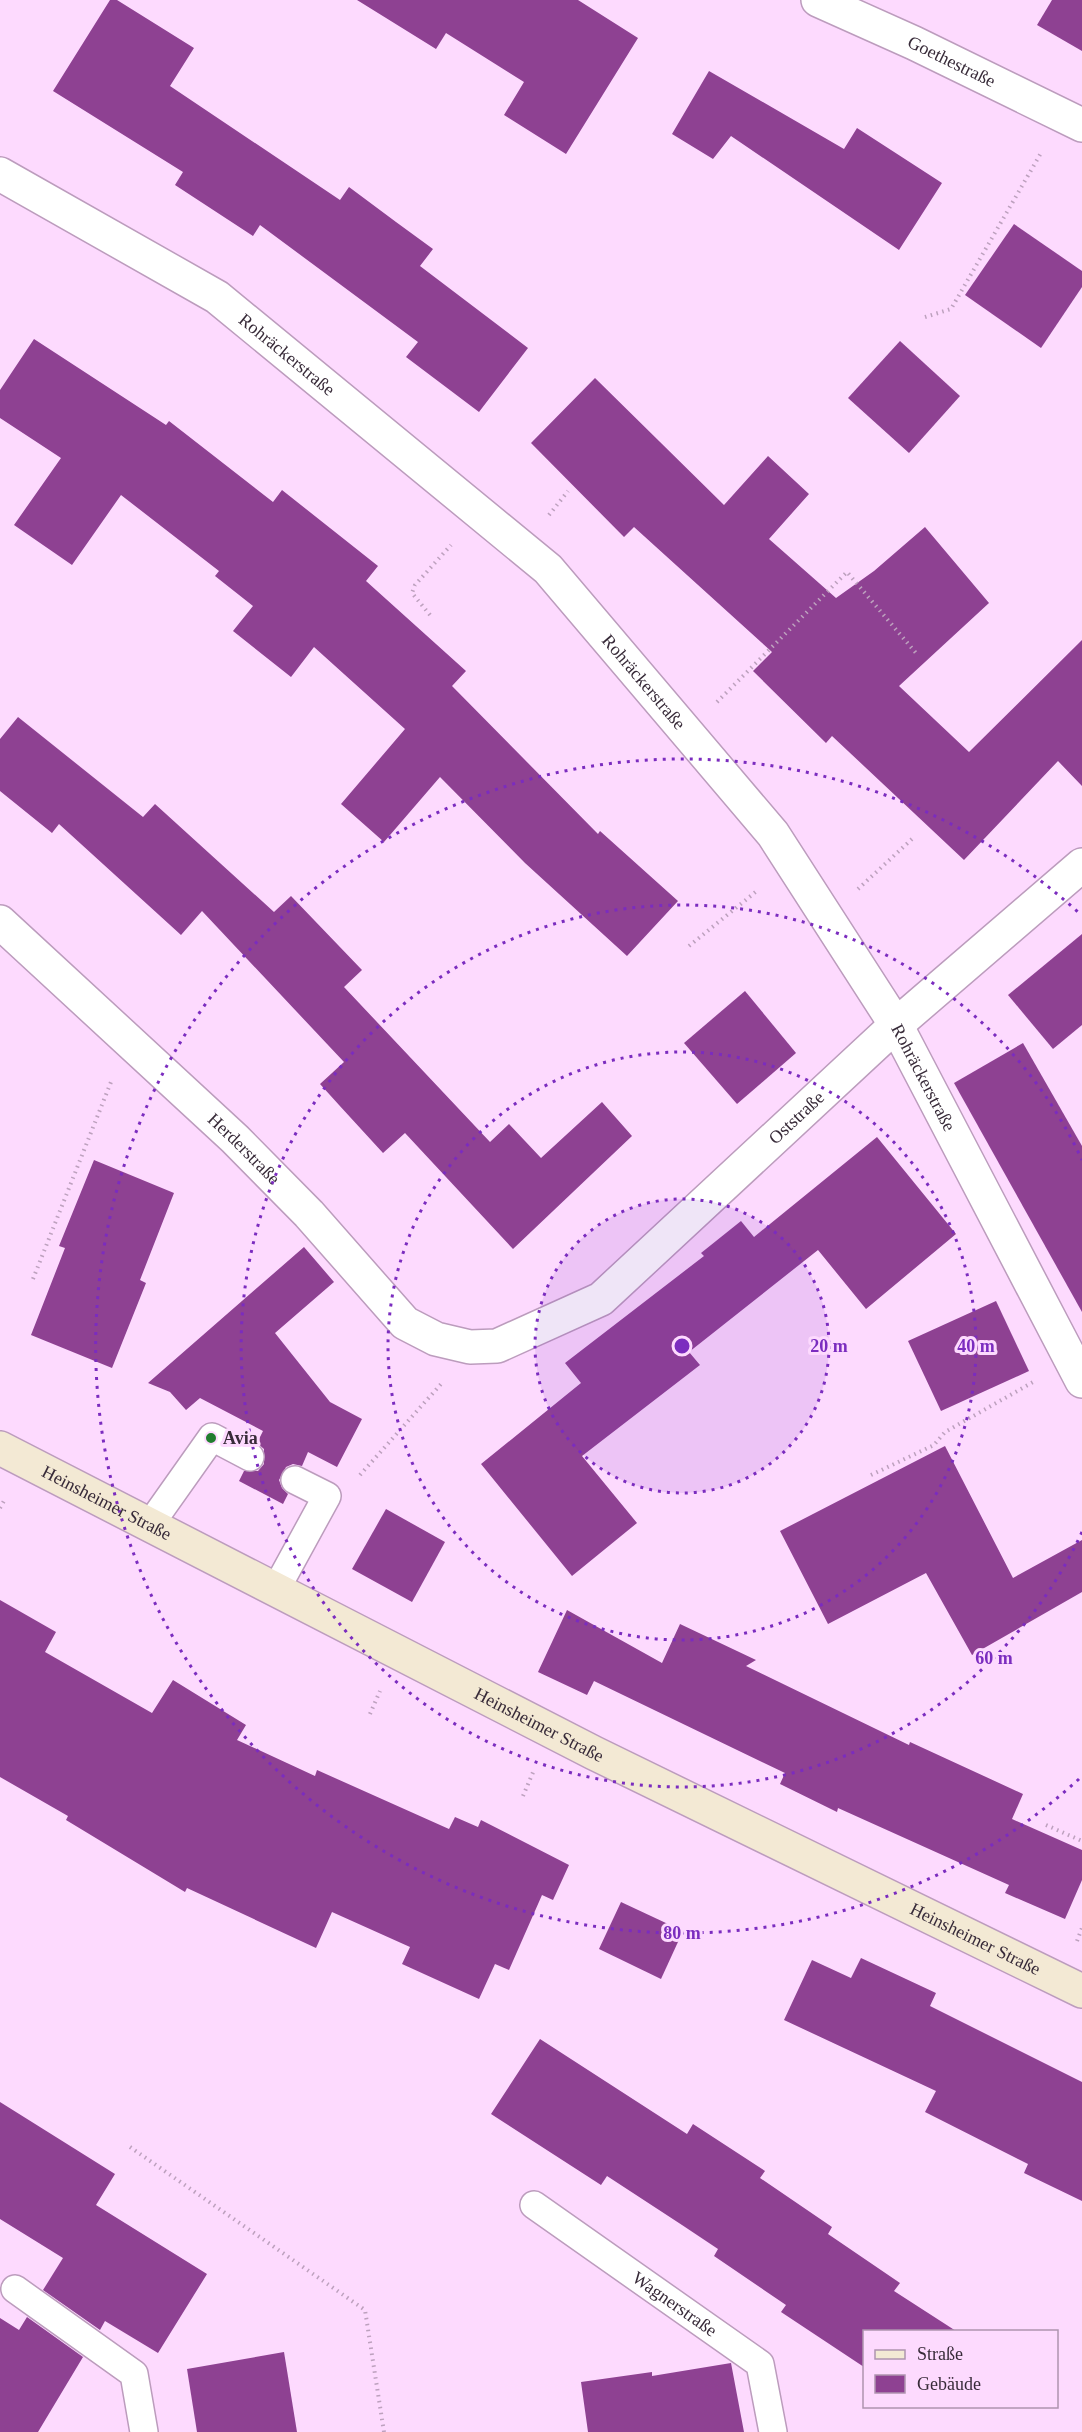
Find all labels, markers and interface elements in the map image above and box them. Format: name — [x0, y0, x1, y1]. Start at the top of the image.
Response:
street label: Goethestraße — [904, 32, 999, 91]
street label: Rohräckerstraße — [235, 309, 339, 400]
street label: Rohräckerstraße — [598, 630, 690, 733]
street label: Rohräckerstraße — [887, 1021, 960, 1135]
street label: Oststraße — [765, 1087, 828, 1148]
street label: Herderstraße — [204, 1109, 284, 1188]
centre of rings — [672, 1336, 692, 1356]
text: 20 m — [810, 1336, 848, 1356]
text: 40 m — [957, 1336, 995, 1356]
place label: Avia — [223, 1428, 258, 1448]
marker: Avia — [204, 1431, 218, 1445]
street label: Heinsheimer Straße — [39, 1461, 175, 1544]
text: 60 m — [975, 1648, 1013, 1668]
street label: Heinsheimer Straße — [471, 1683, 607, 1766]
street label: Heinsheimer Straße — [907, 1899, 1044, 1979]
text: 80 m — [663, 1923, 701, 1943]
street label: Wagnerstraße — [629, 2267, 721, 2341]
legend — [863, 2330, 1058, 2408]
text: Straße — [917, 2344, 963, 2364]
text: Gebäude — [917, 2374, 981, 2394]

